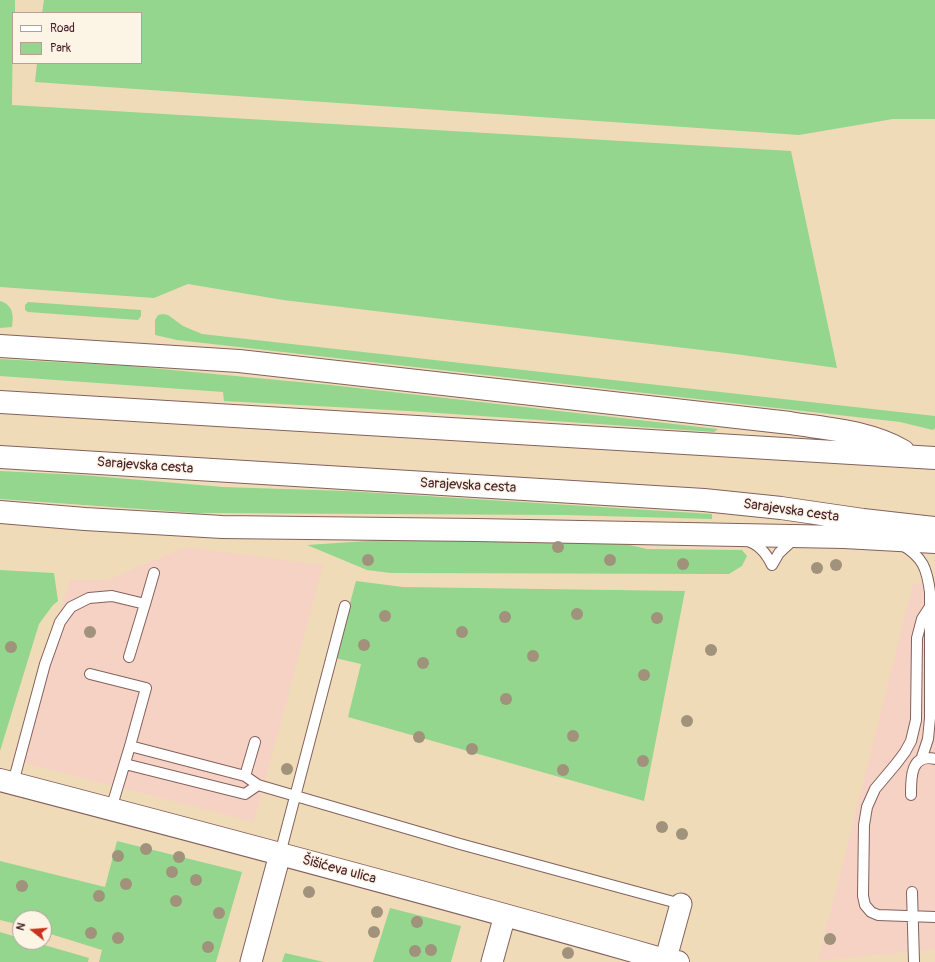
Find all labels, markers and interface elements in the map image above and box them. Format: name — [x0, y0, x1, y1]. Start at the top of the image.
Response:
legend — [12, 12, 142, 64]
text: Road — [50, 21, 75, 36]
text: Park — [50, 41, 71, 56]
street label: Sarajevska cesta — [96, 454, 194, 478]
street label: Sarajevska cesta — [419, 475, 517, 497]
street label: Sarajevska cesta — [742, 496, 840, 526]
street label: Šišićeva ulica — [300, 852, 378, 888]
north arrow — [12, 910, 52, 950]
text: N — [14, 921, 28, 932]

